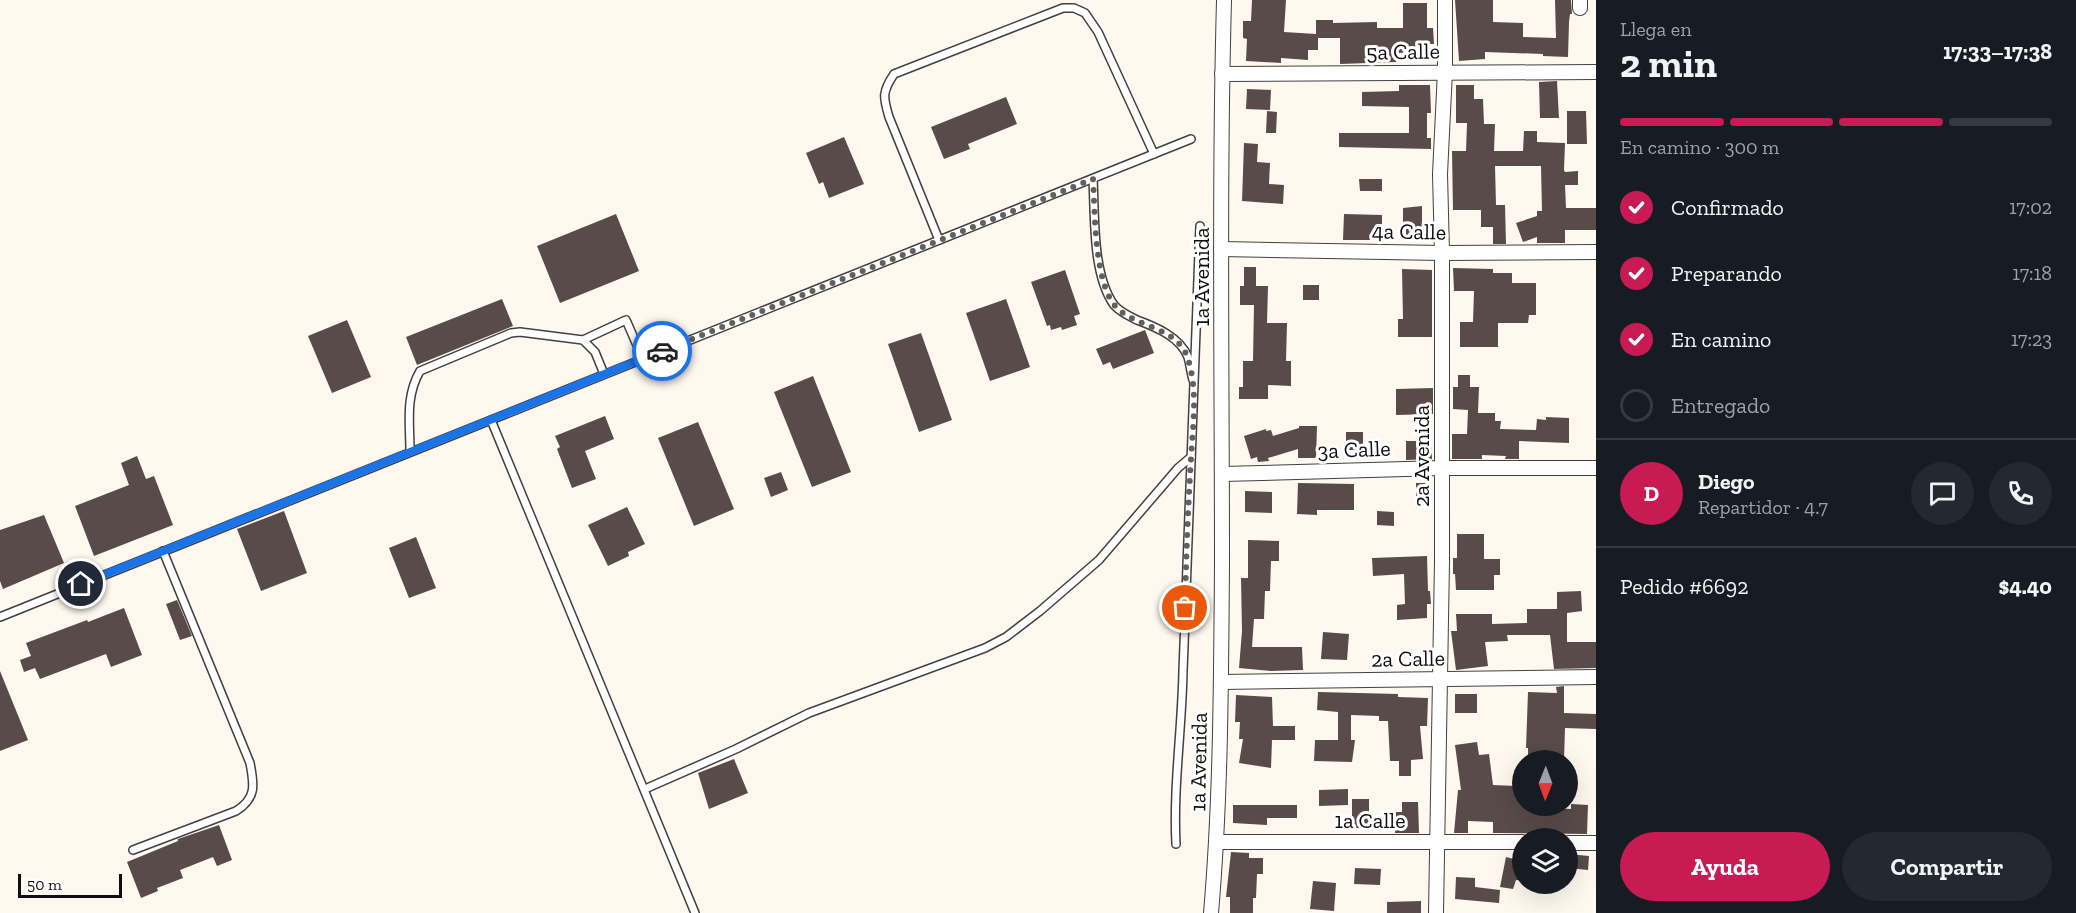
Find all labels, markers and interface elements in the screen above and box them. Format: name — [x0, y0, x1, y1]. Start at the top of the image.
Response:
text: Llega en — [1620, 17, 1692, 41]
street label: 5a Calle — [1366, 37, 1440, 66]
text: 17:33–17:38 — [1943, 38, 2052, 65]
text: 2 min — [1620, 40, 1717, 87]
text: En camino · 300 m — [1620, 135, 1779, 159]
icon: check — [1620, 191, 1653, 224]
text: Confirmado — [1671, 194, 1784, 221]
text: 17:02 — [2009, 195, 2052, 219]
street label: 4a Calle — [1372, 217, 1446, 246]
street label: 1a Avenida — [1188, 227, 1215, 327]
icon: check — [1620, 257, 1653, 290]
text: Preparando — [1671, 260, 1782, 287]
text: 17:18 — [2012, 261, 2052, 285]
courier — [632, 321, 692, 381]
icon: check — [1620, 323, 1653, 356]
text: En camino — [1671, 326, 1771, 353]
text: 17:23 — [2011, 327, 2052, 351]
icon: car — [646, 335, 679, 368]
text: Entregado — [1671, 392, 1770, 419]
street label: 2a Avenida — [1408, 405, 1435, 507]
street label: 3a Calle — [1317, 435, 1391, 464]
button: chat — [1911, 462, 1974, 525]
button: phone — [1989, 462, 2052, 525]
text: Diego — [1698, 468, 1755, 495]
text: D — [1644, 480, 1659, 507]
text: Repartidor · 4.7 — [1698, 495, 1828, 519]
pin — [55, 558, 106, 609]
icon: home — [64, 567, 97, 600]
text: Pedido #6692 — [1620, 573, 1748, 600]
text: $4.40 — [1998, 573, 2052, 600]
pin — [1159, 582, 1210, 633]
icon: bag — [1168, 591, 1201, 624]
street label: 2a Calle — [1371, 644, 1445, 673]
street label: 1a Avenida — [1184, 712, 1213, 812]
north arrow — [1512, 750, 1578, 816]
map controls — [1512, 750, 1578, 894]
street label: 1a Calle — [1335, 807, 1405, 834]
button: layers — [1512, 828, 1578, 894]
button: Ayuda — [1620, 832, 1830, 901]
button: Compartir — [1842, 832, 2052, 901]
scale bar — [18, 871, 122, 898]
text: 50 m — [27, 875, 62, 894]

